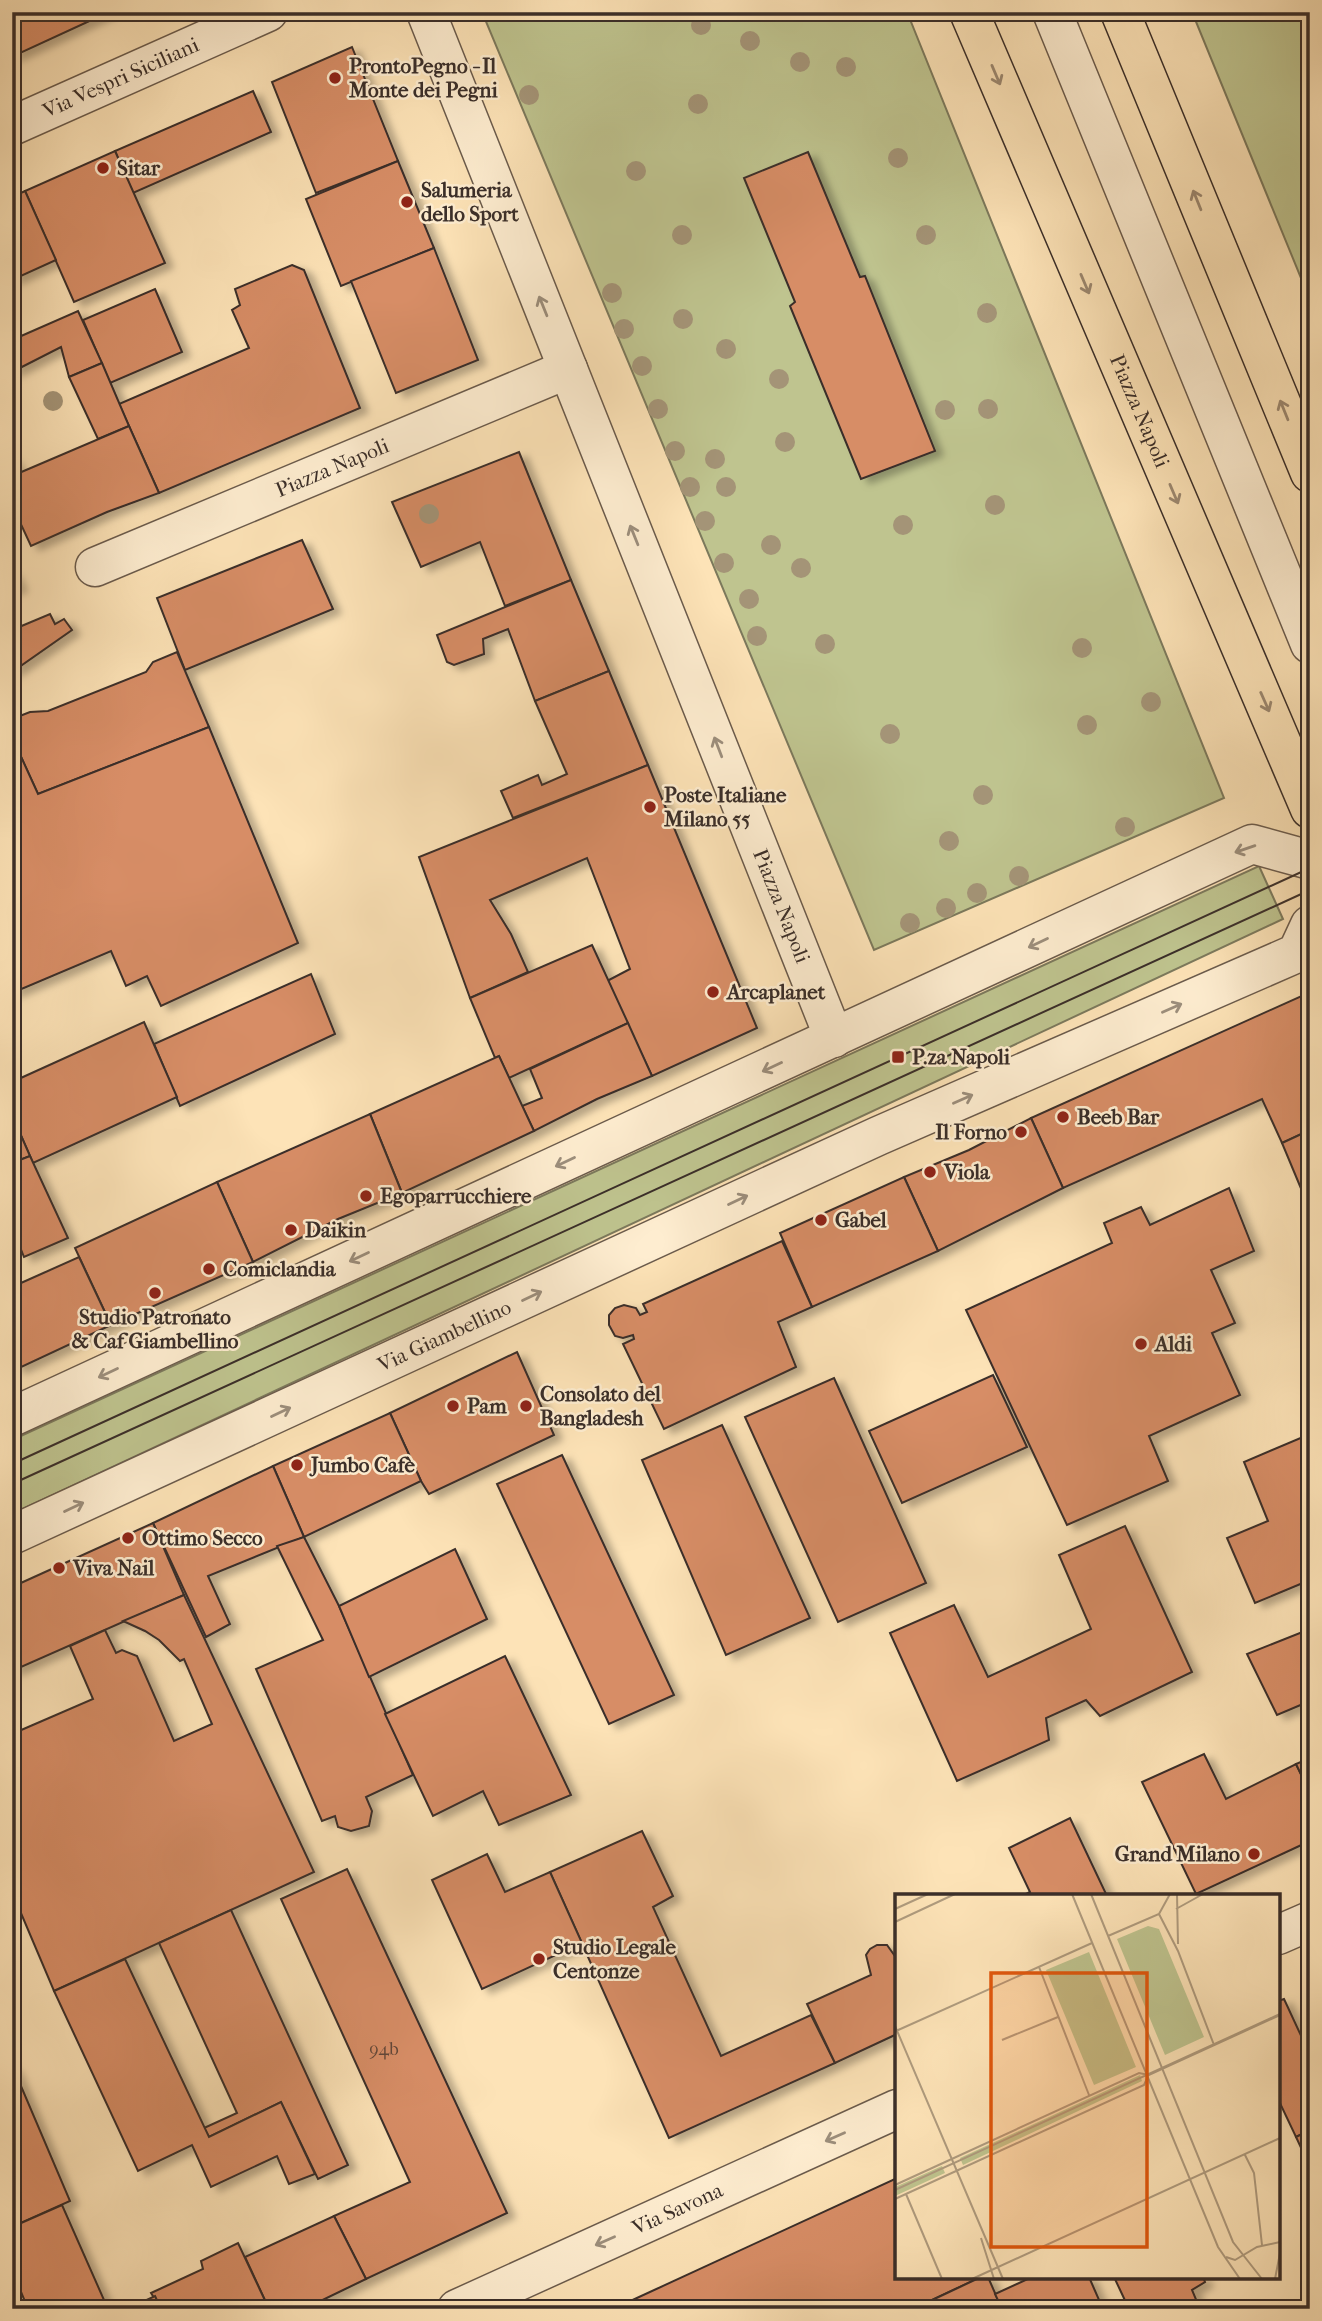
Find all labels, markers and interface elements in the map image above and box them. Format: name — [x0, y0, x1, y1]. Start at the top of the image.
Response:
street label: Via Vespri Siciliani — [38, 32, 202, 123]
place label: ProntoPegno - Il Monte dei Pegni — [348, 54, 499, 102]
one-way arrow — [990, 64, 1003, 85]
marker: ProntoPegno - Il Monte dei Pegni — [327, 70, 343, 86]
place label: Sitar — [117, 156, 161, 180]
marker: Sitar — [95, 160, 111, 176]
place label: Salumeria dello Sport — [421, 178, 519, 226]
one-way arrow — [1190, 189, 1203, 211]
marker: Salumeria dello Sport — [399, 194, 415, 210]
one-way arrow — [1079, 273, 1092, 295]
one-way arrow — [535, 295, 548, 317]
street label: Piazza Napoli — [1105, 351, 1174, 471]
one-way arrow — [1276, 400, 1289, 422]
street label: Piazza Napoli — [272, 433, 392, 502]
one-way arrow — [1169, 482, 1182, 504]
one-way arrow — [627, 525, 640, 547]
one-way arrow — [1259, 691, 1272, 713]
one-way arrow — [711, 737, 724, 758]
place label: Poste Italiane Milano 55 — [663, 783, 787, 831]
marker: Poste Italiane Milano 55 — [642, 799, 658, 815]
one-way arrow — [1234, 843, 1256, 856]
street label: Piazza Napoli — [748, 845, 815, 966]
one-way arrow — [1028, 937, 1049, 950]
place label: Arcaplanet — [725, 980, 826, 1004]
marker: Arcaplanet — [705, 984, 721, 1000]
one-way arrow — [1160, 1001, 1182, 1014]
place label: P.za Napoli — [912, 1045, 1011, 1069]
marker: P.za Napoli — [890, 1049, 906, 1065]
one-way arrow — [762, 1061, 783, 1074]
one-way arrow — [952, 1092, 973, 1105]
place label: Beeb Bar — [1077, 1105, 1160, 1129]
marker: Beeb Bar — [1055, 1109, 1071, 1125]
place label: Il Forno — [935, 1120, 1007, 1144]
marker: Il Forno — [1013, 1124, 1029, 1140]
one-way arrow — [555, 1156, 576, 1169]
place label: Viola — [943, 1160, 991, 1184]
marker: Viola — [922, 1164, 938, 1180]
place label: Egoparrucchiere — [380, 1184, 532, 1208]
marker: Egoparrucchiere — [358, 1188, 374, 1204]
one-way arrow — [728, 1193, 749, 1206]
place label: Gabel — [835, 1208, 887, 1232]
marker: Gabel — [813, 1212, 829, 1228]
place label: Daikin — [305, 1218, 367, 1242]
marker: Daikin — [283, 1222, 299, 1238]
one-way arrow — [349, 1251, 370, 1265]
place label: Comiclandia — [223, 1257, 337, 1281]
marker: Comiclandia — [201, 1261, 217, 1277]
marker: Studio Patronato & Caf Giambellino — [147, 1285, 163, 1301]
one-way arrow — [521, 1289, 542, 1302]
street label: Via Giambellino — [373, 1295, 515, 1377]
place label: Studio Patronato & Caf Giambellino — [71, 1305, 239, 1353]
place label: Aldi — [1153, 1332, 1193, 1356]
marker: Aldi — [1133, 1336, 1149, 1352]
one-way arrow — [97, 1367, 119, 1380]
place label: Consolato del Bangladesh — [540, 1382, 661, 1430]
place label: Pam — [467, 1394, 507, 1418]
marker: Pam — [445, 1398, 461, 1414]
marker: Consolato del Bangladesh — [518, 1398, 534, 1414]
one-way arrow — [270, 1404, 291, 1418]
place label: Jumbo Cafè — [309, 1453, 415, 1477]
marker: Jumbo Cafè — [289, 1457, 305, 1473]
one-way arrow — [63, 1500, 84, 1513]
place label: Ottimo Secco — [142, 1526, 263, 1550]
marker: Ottimo Secco — [120, 1530, 136, 1546]
place label: Viva Nail — [72, 1556, 154, 1580]
marker: Viva Nail — [51, 1560, 67, 1576]
place label: Grand Milano — [1115, 1842, 1240, 1866]
marker: Grand Milano — [1246, 1846, 1262, 1862]
inset map — [895, 1894, 1280, 2279]
place label: Studio Legale Centonze — [553, 1935, 677, 1983]
marker: Studio Legale Centonze — [531, 1951, 547, 1967]
house number: 94b — [369, 2039, 399, 2060]
one-way arrow — [824, 2131, 846, 2144]
street label: Via Savona — [627, 2178, 727, 2240]
one-way arrow — [595, 2235, 616, 2248]

